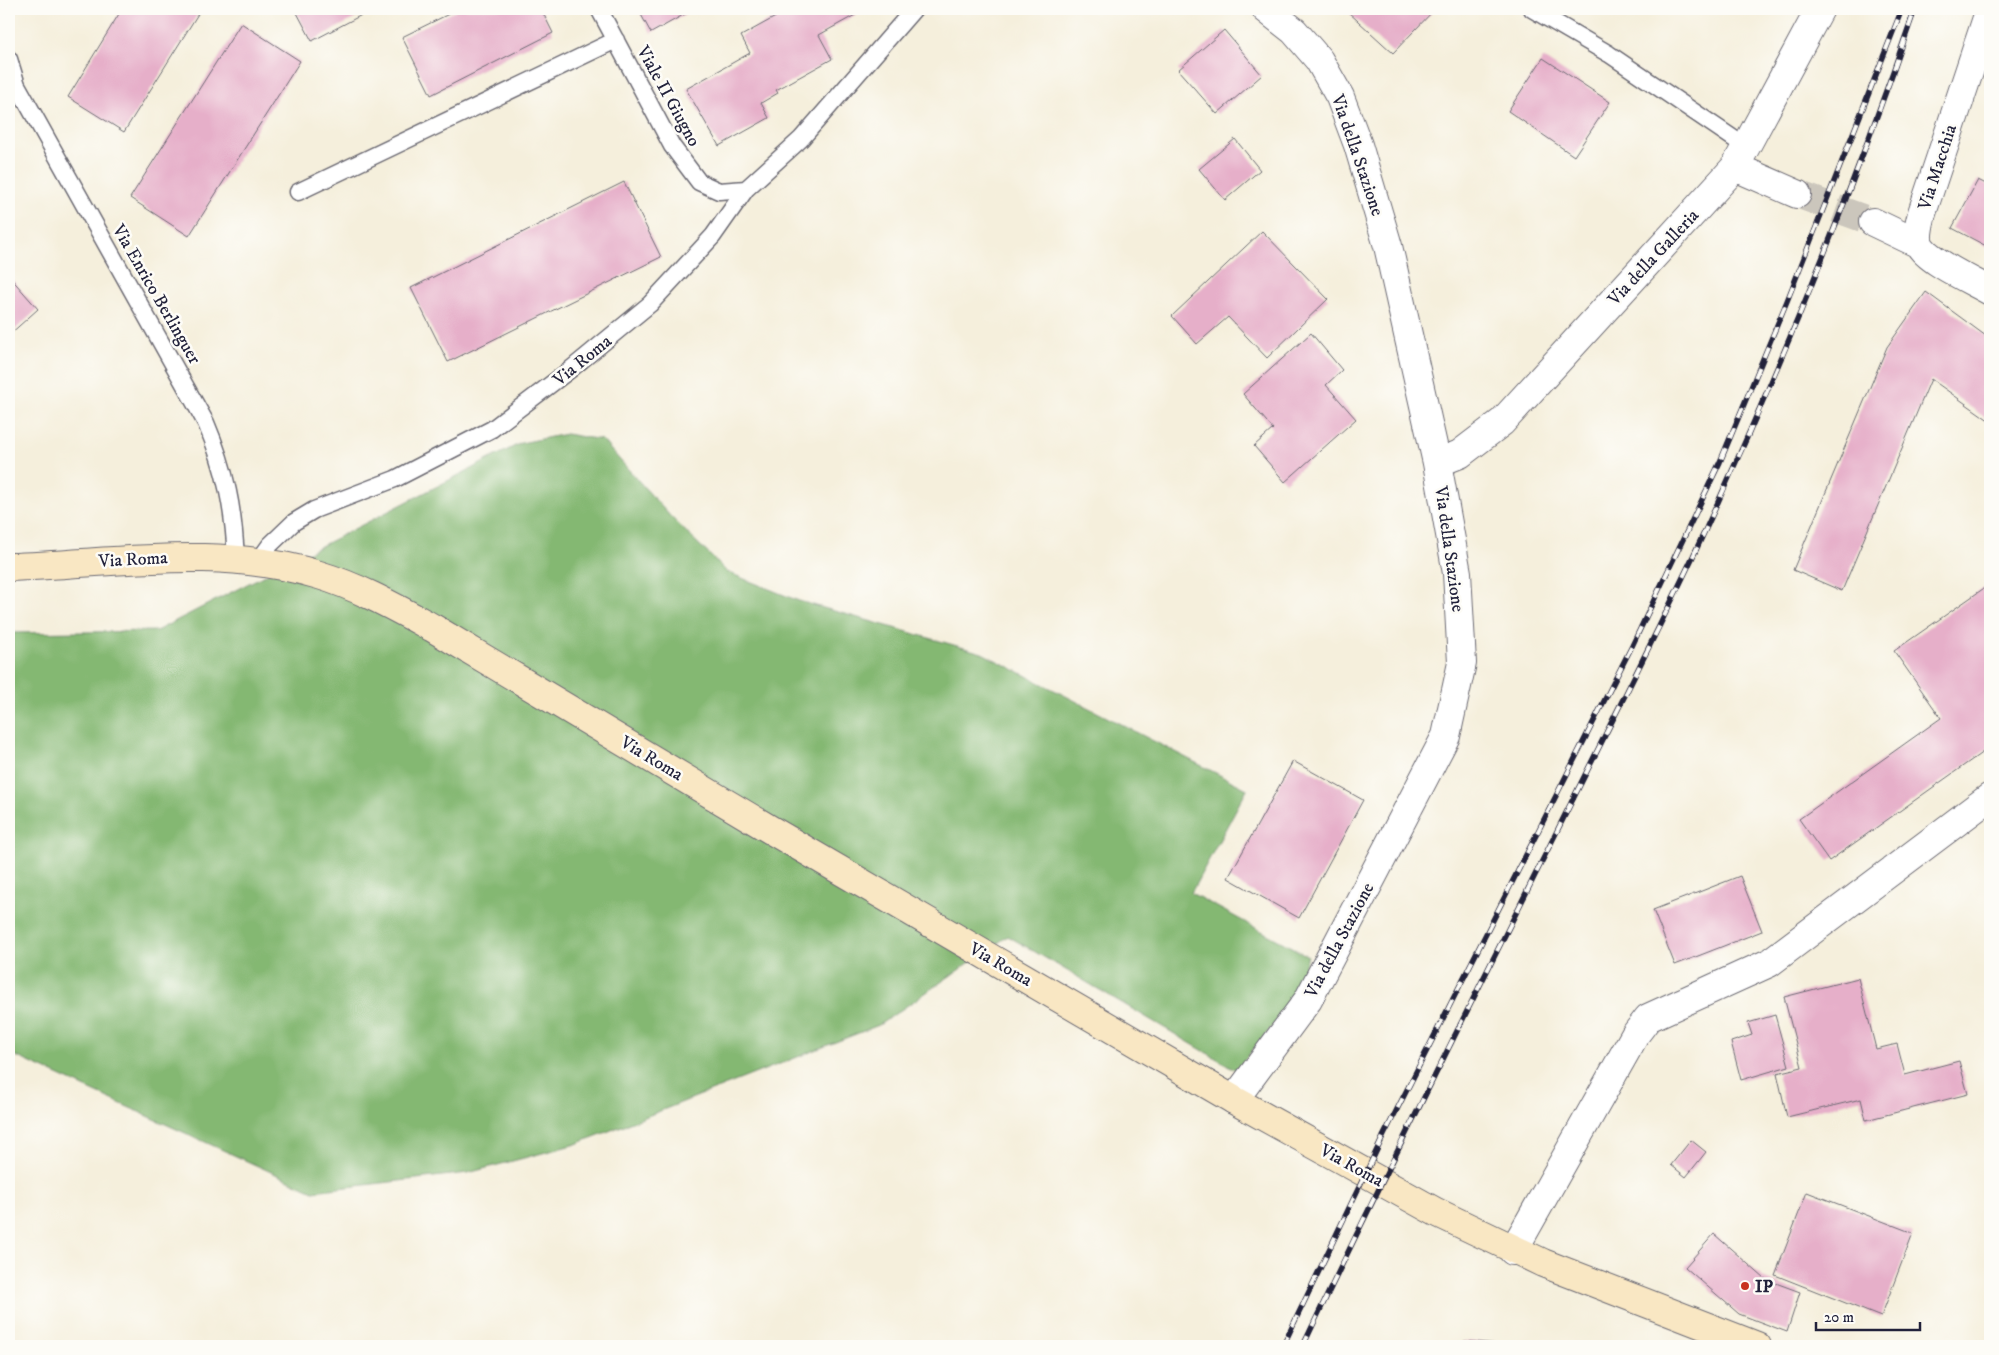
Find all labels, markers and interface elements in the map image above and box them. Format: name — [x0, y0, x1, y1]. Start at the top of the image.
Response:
street label: Viale II Giugno — [631, 41, 705, 151]
street label: Via della Stazione — [1326, 91, 1388, 219]
street label: Via Macchia — [1913, 121, 1962, 214]
street label: Via della Galleria — [1603, 205, 1704, 311]
street label: Via Enrico Berlinguer — [107, 220, 205, 369]
street label: Via Roma — [548, 330, 617, 392]
street label: Via della Stazione — [1429, 484, 1469, 614]
street label: Via Roma — [97, 547, 169, 573]
street label: Via Roma — [615, 731, 687, 786]
street label: Via della Stazione — [1300, 879, 1379, 1003]
street label: Via Roma — [964, 938, 1036, 992]
street label: Via Roma — [1315, 1139, 1387, 1192]
place label: IP — [1755, 1276, 1773, 1298]
marker: IP — [1739, 1280, 1751, 1292]
scale bar — [1816, 1300, 1920, 1332]
text: 20 m — [1824, 1308, 1854, 1327]

